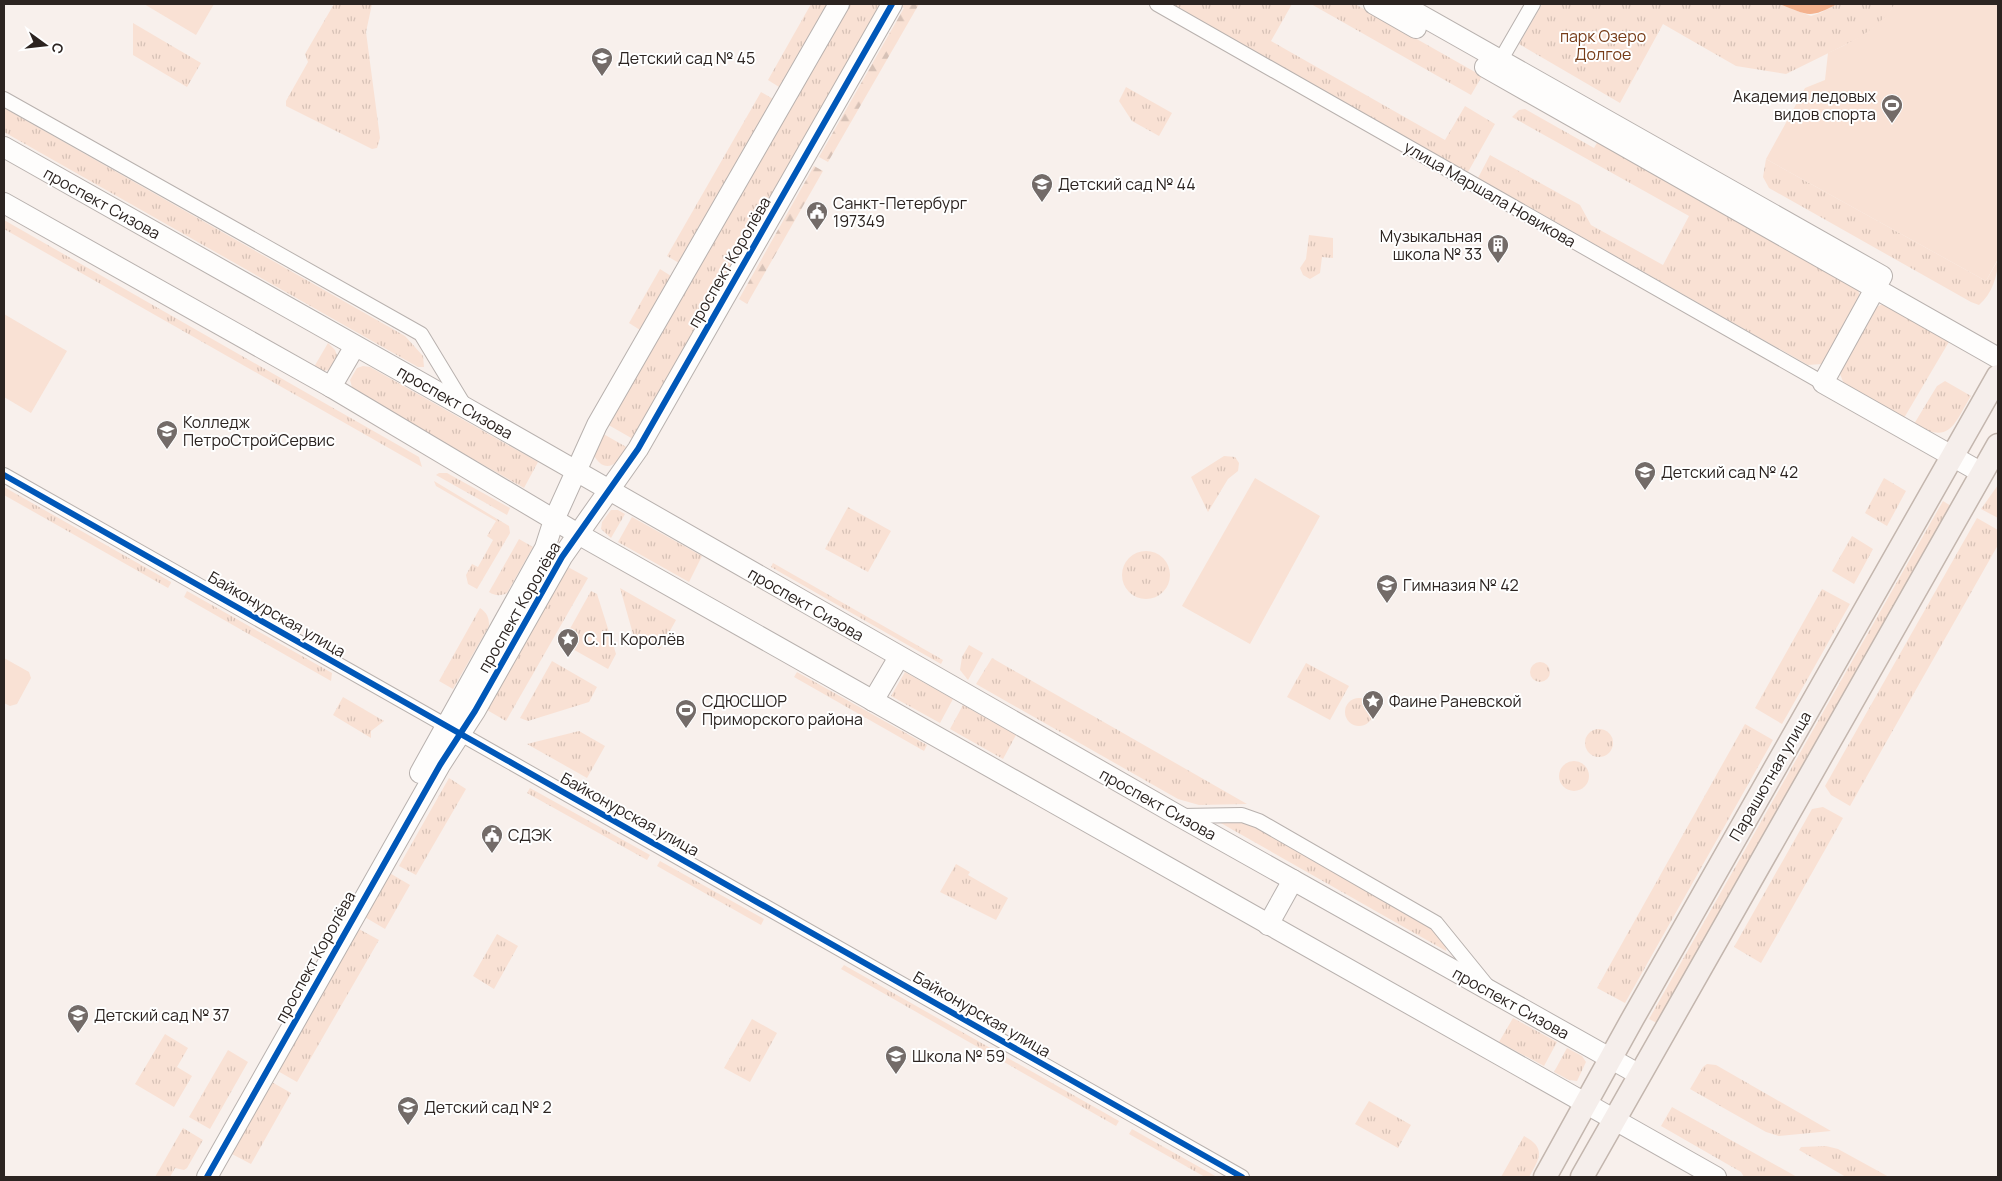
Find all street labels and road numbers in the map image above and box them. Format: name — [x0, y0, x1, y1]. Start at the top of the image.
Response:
street label: улица Маршала Новикова — [1400, 136, 1580, 252]
street label: проспект Сизова — [40, 162, 164, 244]
street label: проспект Королёва — [683, 192, 775, 332]
street label: проспект Сизова — [393, 360, 517, 444]
street label: проспект Королёва — [473, 537, 565, 677]
street label: проспект Сизова — [744, 562, 868, 646]
street label: Байконурская улица — [204, 566, 350, 662]
street label: Парашютная улица — [1724, 707, 1816, 845]
street label: проспект Сизова — [1096, 763, 1220, 845]
street label: Байконурская улица — [557, 767, 703, 861]
street label: проспект Королёва — [270, 887, 360, 1027]
street label: проспект Сизова — [1449, 962, 1573, 1044]
street label: Байконурская улица — [909, 966, 1055, 1062]

